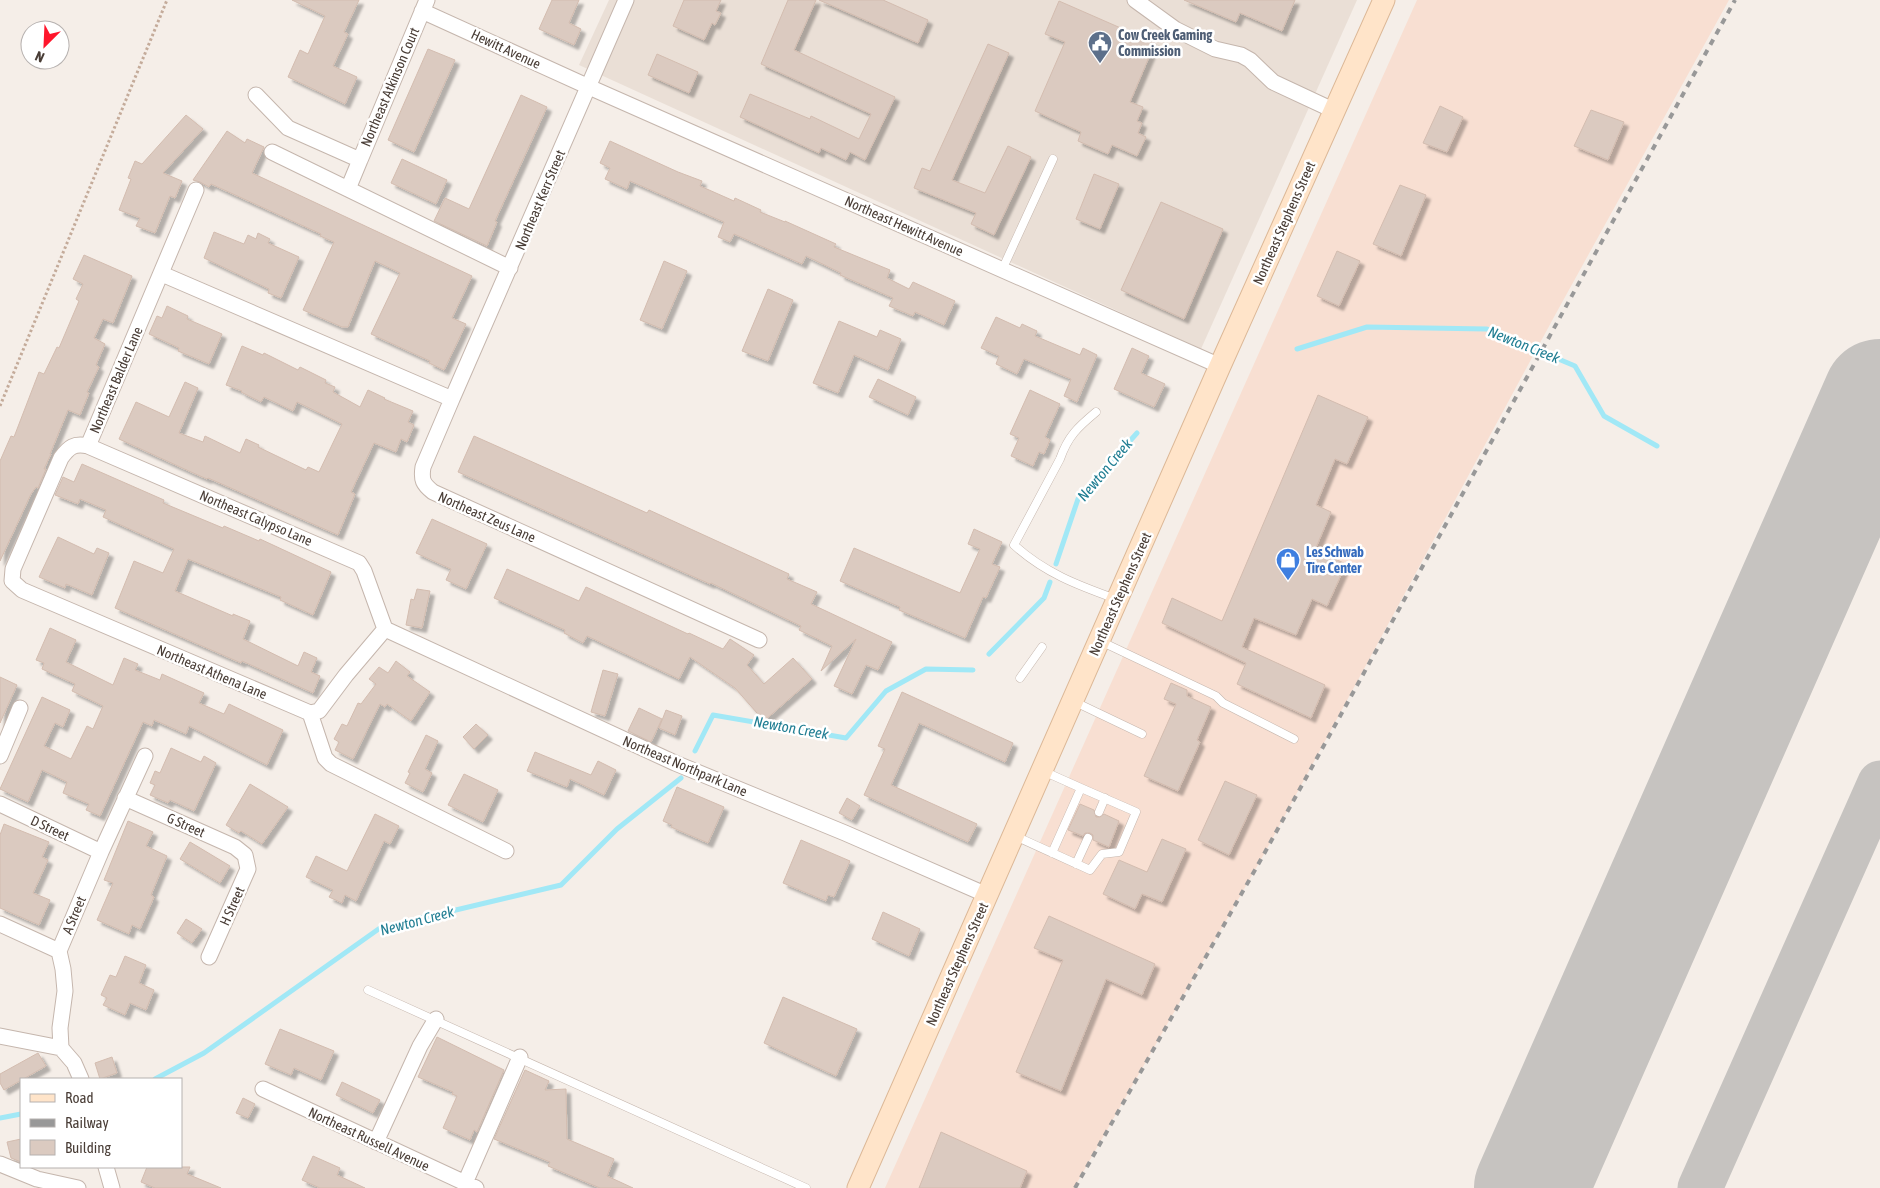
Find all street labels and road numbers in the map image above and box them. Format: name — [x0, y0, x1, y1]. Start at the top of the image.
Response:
street label: Northeast Atkinson Court — [358, 25, 422, 149]
street label: Hewitt Avenue — [469, 26, 543, 72]
street label: Northeast Kerr Street — [512, 148, 568, 252]
street label: Northeast Stephens Street — [1250, 159, 1318, 287]
street label: Northeast Hewitt Avenue — [842, 193, 966, 259]
street label: Northeast Balder Lane — [86, 324, 146, 436]
street label: Northeast Calypso Lane — [197, 487, 315, 549]
street label: Northeast Zeus Lane — [436, 488, 538, 546]
street label: Northeast Stephens Street — [1086, 530, 1154, 658]
street label: Northeast Athena Lane — [155, 642, 269, 702]
street label: Northeast Northpark Lane — [620, 733, 750, 799]
street label: G Street — [164, 810, 208, 840]
street label: D Street — [28, 812, 72, 844]
street label: H Street — [216, 884, 248, 928]
street label: A Street — [59, 894, 89, 936]
street label: Northeast Stephens Street — [923, 900, 991, 1028]
street label: Northeast Russell Avenue — [306, 1104, 432, 1174]

